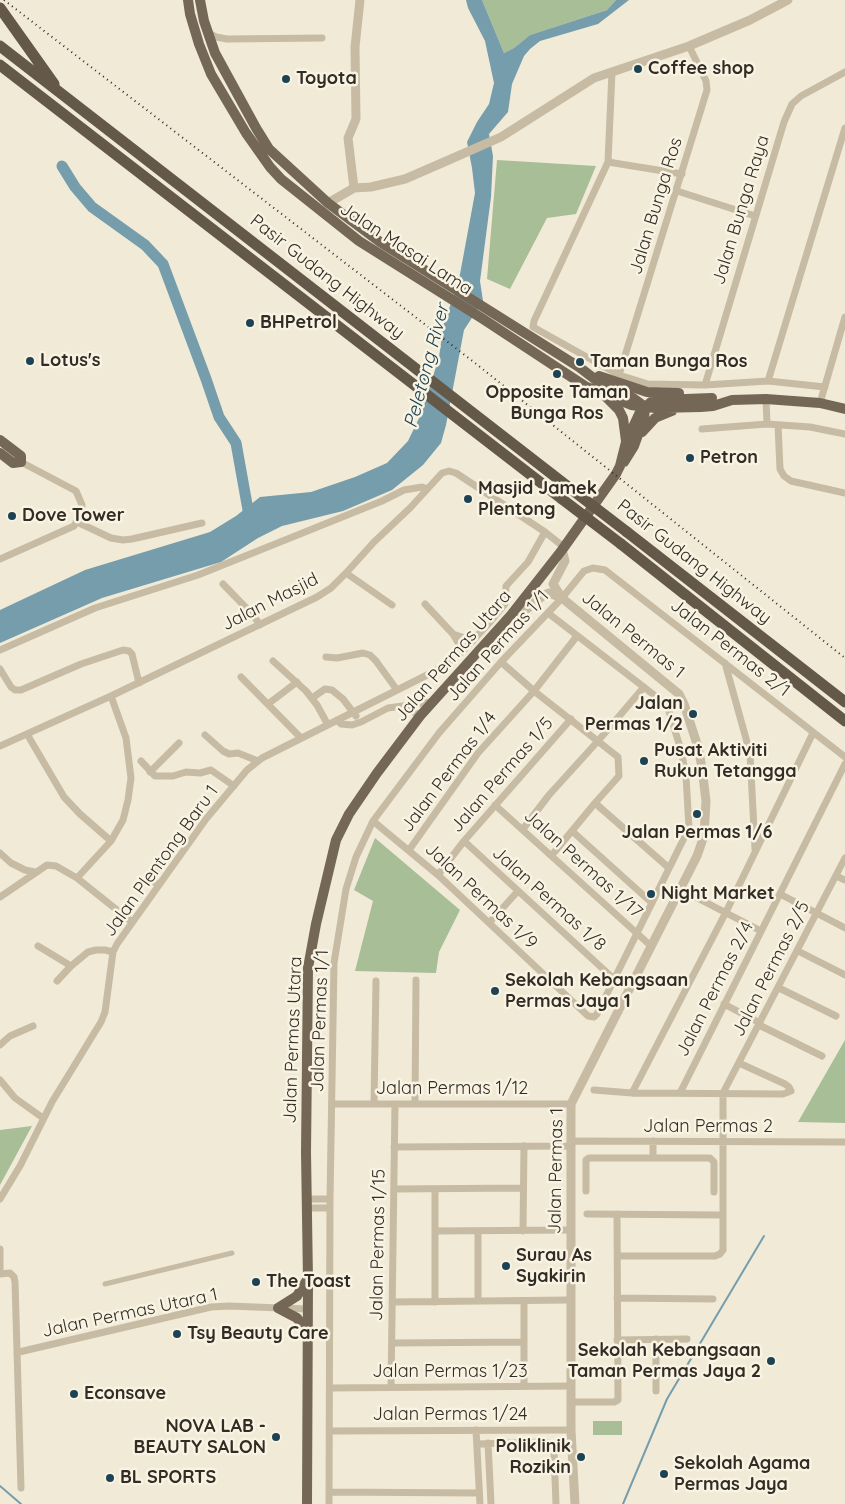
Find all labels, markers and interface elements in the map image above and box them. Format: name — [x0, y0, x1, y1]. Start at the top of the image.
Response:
place label: Coffee shop — [648, 58, 754, 80]
marker: Coffee shop — [632, 63, 644, 75]
place label: Toyota — [296, 68, 357, 90]
marker: Toyota — [280, 73, 292, 85]
street label: Jalan Bunga Raya — [708, 133, 774, 287]
street label: Jalan Bunga Ros — [625, 135, 687, 277]
street label: Jalan Masai Lama — [336, 198, 476, 300]
street label: Pasir Gudang Highway — [246, 210, 408, 344]
water label: Peletong River — [399, 302, 455, 430]
place label: BHPetrol — [260, 312, 337, 334]
marker: BHPetrol — [244, 317, 256, 329]
place label: Lotus's — [40, 350, 100, 372]
place label: Taman Bunga Ros — [590, 351, 747, 373]
marker: Lotus's — [24, 355, 36, 367]
marker: Taman Bunga Ros — [574, 356, 586, 368]
marker: Opposite Taman Bunga Ros — [551, 368, 563, 380]
place label: Opposite Taman Bunga Ros — [486, 382, 628, 424]
place label: Petron — [700, 447, 758, 469]
marker: Petron — [684, 452, 696, 464]
place label: Masjid Jamek Plentong — [478, 478, 597, 520]
marker: Masjid Jamek Plentong — [462, 493, 474, 505]
street label: Pasir Gudang Highway — [613, 495, 775, 629]
place label: Dove Tower — [22, 505, 124, 527]
marker: Dove Tower — [6, 510, 18, 522]
street label: Jalan Masjid — [218, 568, 322, 636]
street label: Jalan Permas Utara — [390, 586, 516, 726]
street label: Jalan Permas 1/1 — [442, 586, 554, 706]
street label: Jalan Permas 1 — [577, 587, 689, 683]
street label: Jalan Permas 2/1 — [666, 595, 794, 701]
place label: Jalan Permas 1/2 — [585, 693, 683, 736]
street label: Jalan Permas 1/4 — [397, 707, 501, 837]
marker: Jalan Permas 1/2 — [687, 708, 699, 720]
street label: Jalan Permas 1/5 — [446, 713, 558, 837]
place label: Pusat Aktiviti Rukun Tetangga — [654, 740, 797, 782]
marker: Pusat Aktiviti Rukun Tetangga — [638, 755, 650, 767]
street label: Jalan Plentong Baru 1 — [99, 781, 223, 941]
street label: Jalan Permas 1/17 — [519, 805, 647, 923]
marker: Jalan Permas 1/6 — [691, 808, 703, 820]
place label: Jalan Permas 1/6 — [621, 822, 773, 844]
street label: Jalan Permas 1/9 — [420, 838, 542, 954]
street label: Jalan Permas 1/8 — [488, 842, 610, 956]
place label: Night Market — [661, 883, 775, 905]
marker: Night Market — [645, 888, 657, 900]
street label: Jalan Permas 2/5 — [728, 898, 814, 1040]
street label: Jalan Permas 2/4 — [672, 918, 758, 1060]
street label: Jalan Permas 1/1 — [307, 949, 333, 1093]
street label: Jalan Permas Utara — [279, 956, 307, 1124]
place label: Sekolah Kebangsaan Permas Jaya 1 — [505, 970, 688, 1012]
marker: Sekolah Kebangsaan Permas Jaya 1 — [489, 985, 501, 997]
street label: Jalan Permas 1/12 — [376, 1078, 528, 1100]
street label: Jalan Permas 1 — [544, 1108, 568, 1234]
street label: Jalan Permas 2 — [643, 1116, 773, 1138]
street label: Jalan Permas 1/15 — [366, 1169, 390, 1321]
place label: Surau As Syakirin — [516, 1245, 592, 1288]
marker: Surau As Syakirin — [500, 1260, 512, 1272]
place label: The Toast — [266, 1271, 351, 1293]
marker: The Toast — [250, 1276, 262, 1288]
street label: Jalan Permas Utara 1 — [40, 1284, 220, 1342]
place label: Tsy Beauty Care — [187, 1323, 328, 1345]
marker: Tsy Beauty Care — [171, 1328, 183, 1340]
place label: Sekolah Kebangsaan Taman Permas Jaya 2 — [567, 1340, 761, 1382]
marker: Sekolah Kebangsaan Taman Permas Jaya 2 — [765, 1355, 777, 1367]
street label: Jalan Permas 1/23 — [372, 1361, 528, 1383]
place label: Econsave — [84, 1383, 166, 1405]
marker: Econsave — [68, 1388, 80, 1400]
street label: Jalan Permas 1/24 — [372, 1404, 528, 1426]
place label: NOVA LAB - BEAUTY SALON — [134, 1416, 266, 1458]
marker: NOVA LAB - BEAUTY SALON — [270, 1431, 282, 1443]
place label: Poliklinik Rozikin — [496, 1436, 571, 1478]
marker: Poliklinik Rozikin — [575, 1451, 587, 1463]
place label: Sekolah Agama Permas Jaya — [674, 1453, 810, 1496]
place label: BL SPORTS — [120, 1467, 216, 1489]
marker: Sekolah Agama Permas Jaya — [658, 1468, 670, 1480]
marker: BL SPORTS — [104, 1472, 116, 1484]

